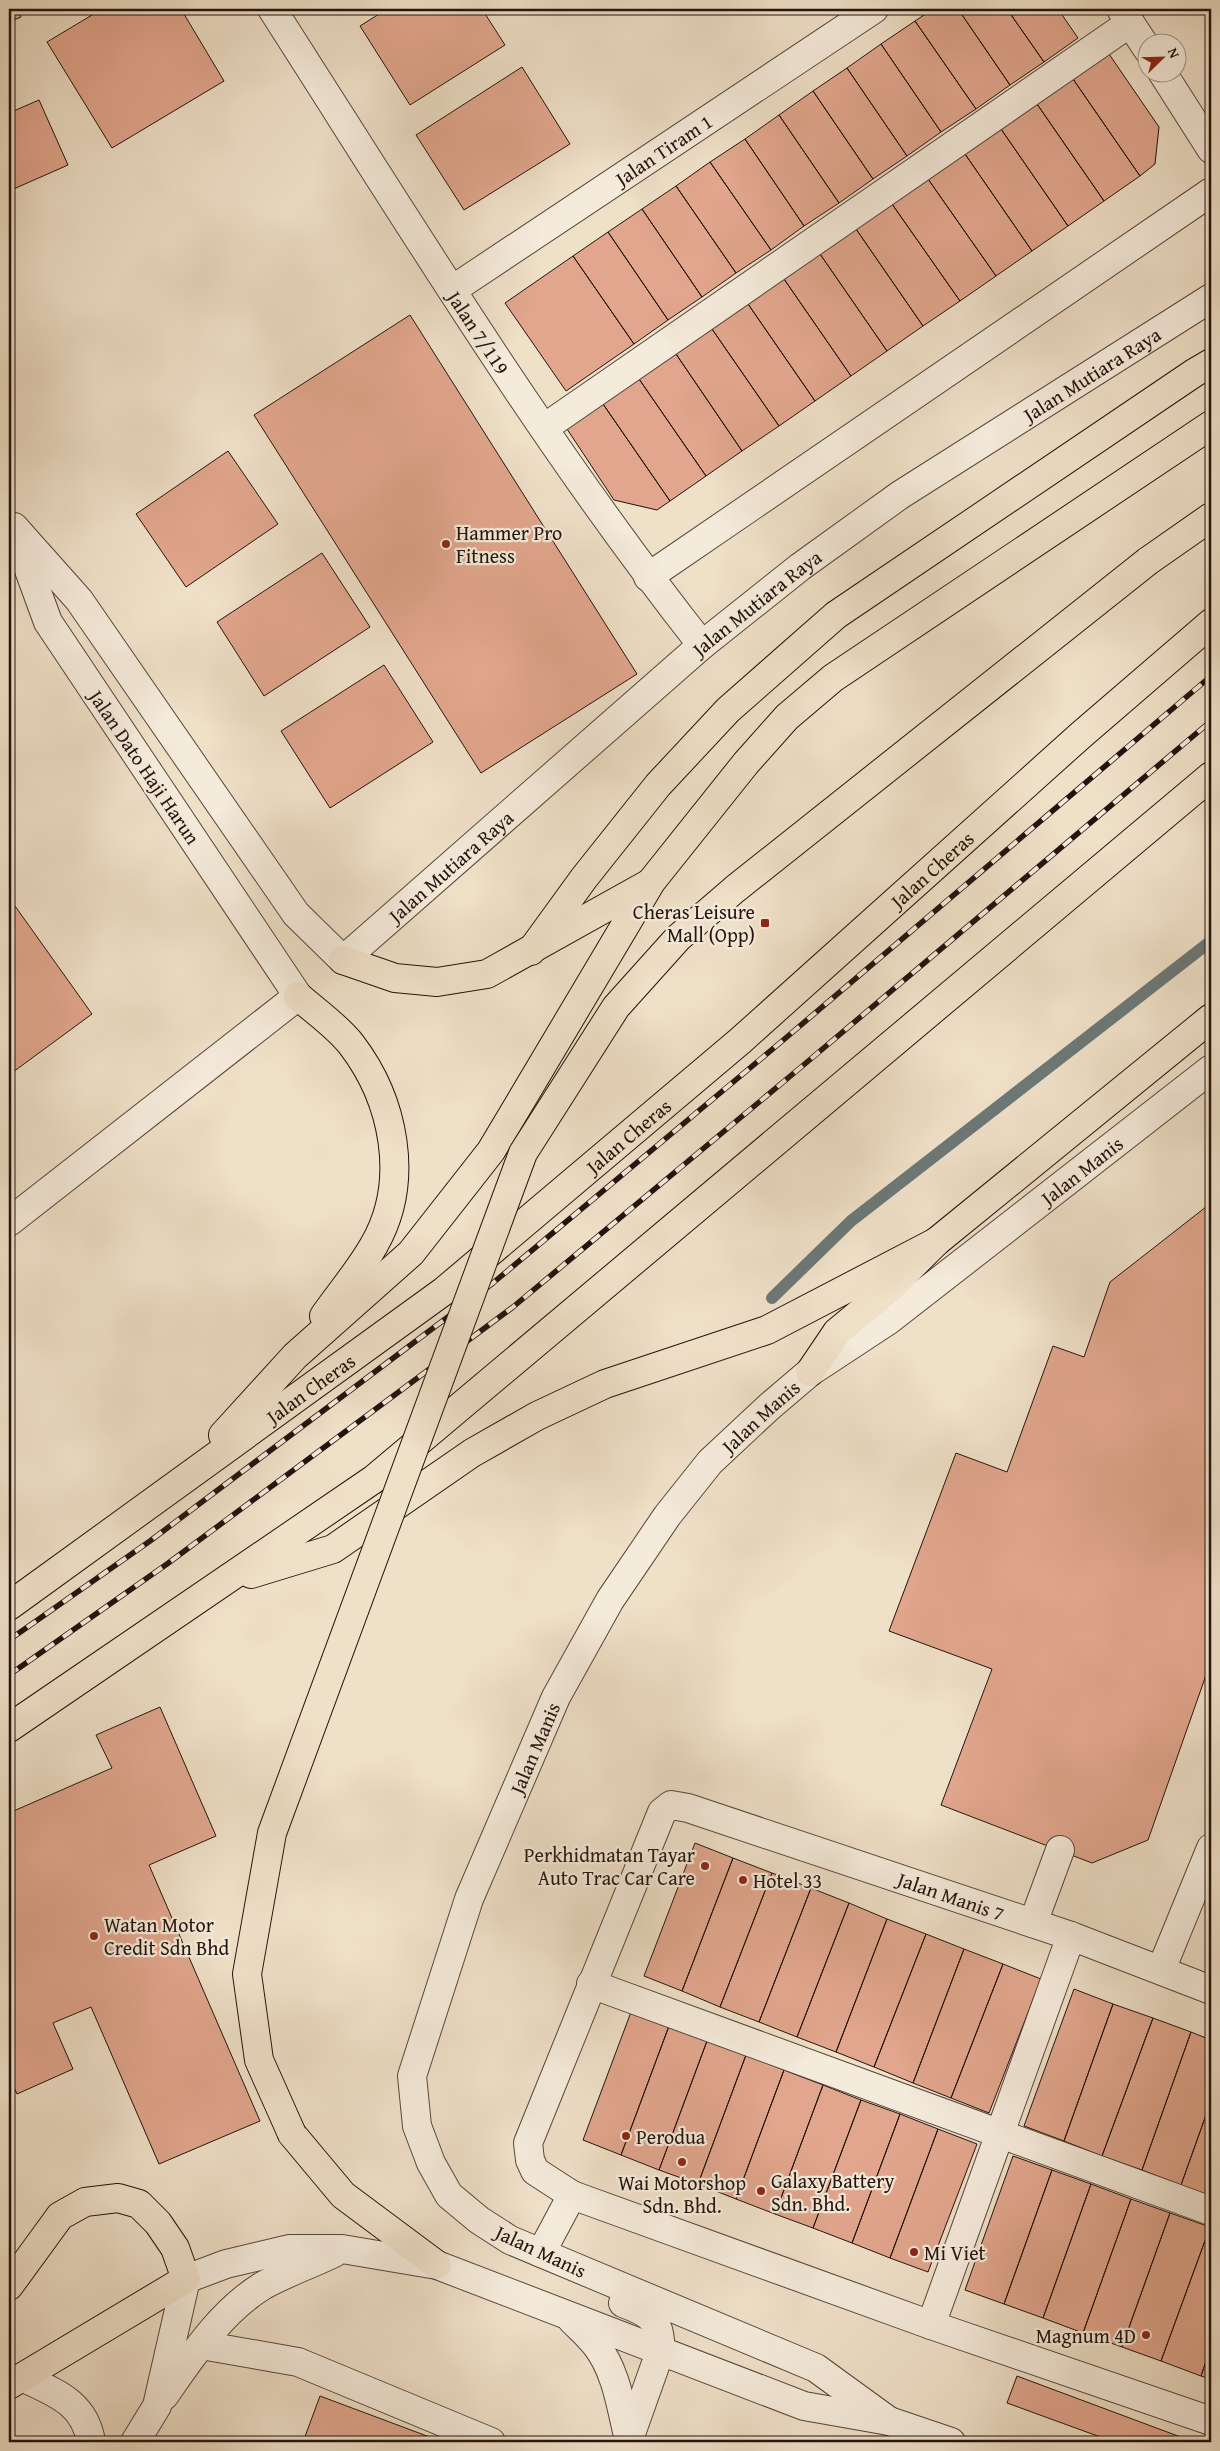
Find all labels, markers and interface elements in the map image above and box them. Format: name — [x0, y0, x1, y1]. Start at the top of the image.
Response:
north arrow — [1138, 32, 1188, 82]
text: N — [1163, 45, 1185, 62]
street label: Jalan Tiram 1 — [607, 106, 718, 194]
street label: Jalan 7/119 — [440, 282, 517, 380]
street label: Jalan Mutiara Raya — [1015, 319, 1166, 430]
place label: Hammer Pro Fitness — [456, 518, 562, 570]
marker: Hammer Pro Fitness — [440, 538, 452, 550]
street label: Jalan Mutiara Raya — [683, 542, 827, 664]
street label: Jalan Dato Haji Harun — [81, 681, 208, 850]
street label: Jalan Mutiara Raya — [379, 802, 520, 931]
street label: Jalan Cheras — [881, 824, 980, 916]
place label: Cheras Leisure Mall (Opp) — [633, 897, 755, 949]
marker: Cheras Leisure Mall (Opp) — [759, 917, 771, 929]
street label: Jalan Cheras — [577, 1091, 677, 1182]
street label: Jalan Manis — [1032, 1129, 1129, 1213]
street label: Jalan Cheras — [257, 1346, 361, 1432]
street label: Jalan Manis — [712, 1372, 806, 1461]
street label: Jalan Manis — [500, 1697, 567, 1801]
place label: Perkhidmatan Tayar Auto Trac Car Care — [524, 1840, 695, 1892]
marker: Perkhidmatan Tayar Auto Trac Car Care — [699, 1860, 711, 1872]
street label: Jalan Manis 7 — [891, 1863, 1008, 1928]
place label: Hotel 33 — [753, 1866, 822, 1895]
marker: Hotel 33 — [737, 1874, 749, 1886]
place label: Watan Motor Credit Sdn Bhd — [104, 1910, 230, 1962]
marker: Watan Motor Credit Sdn Bhd — [88, 1930, 100, 1942]
place label: Perodua — [636, 2122, 706, 2151]
marker: Perodua — [620, 2130, 632, 2142]
marker: Wai Motorshop Sdn. Bhd. — [676, 2156, 688, 2168]
place label: Galaxy Battery Sdn. Bhd. — [771, 2166, 894, 2218]
place label: Wai Motorshop Sdn. Bhd. — [618, 2168, 746, 2220]
marker: Galaxy Battery Sdn. Bhd. — [755, 2185, 767, 2197]
street label: Jalan Manis — [488, 2216, 591, 2285]
place label: Mi Viet — [924, 2238, 986, 2267]
marker: Mi Viet — [908, 2246, 920, 2258]
place label: Magnum 4D — [1036, 2321, 1136, 2350]
marker: Magnum 4D — [1140, 2329, 1152, 2341]

